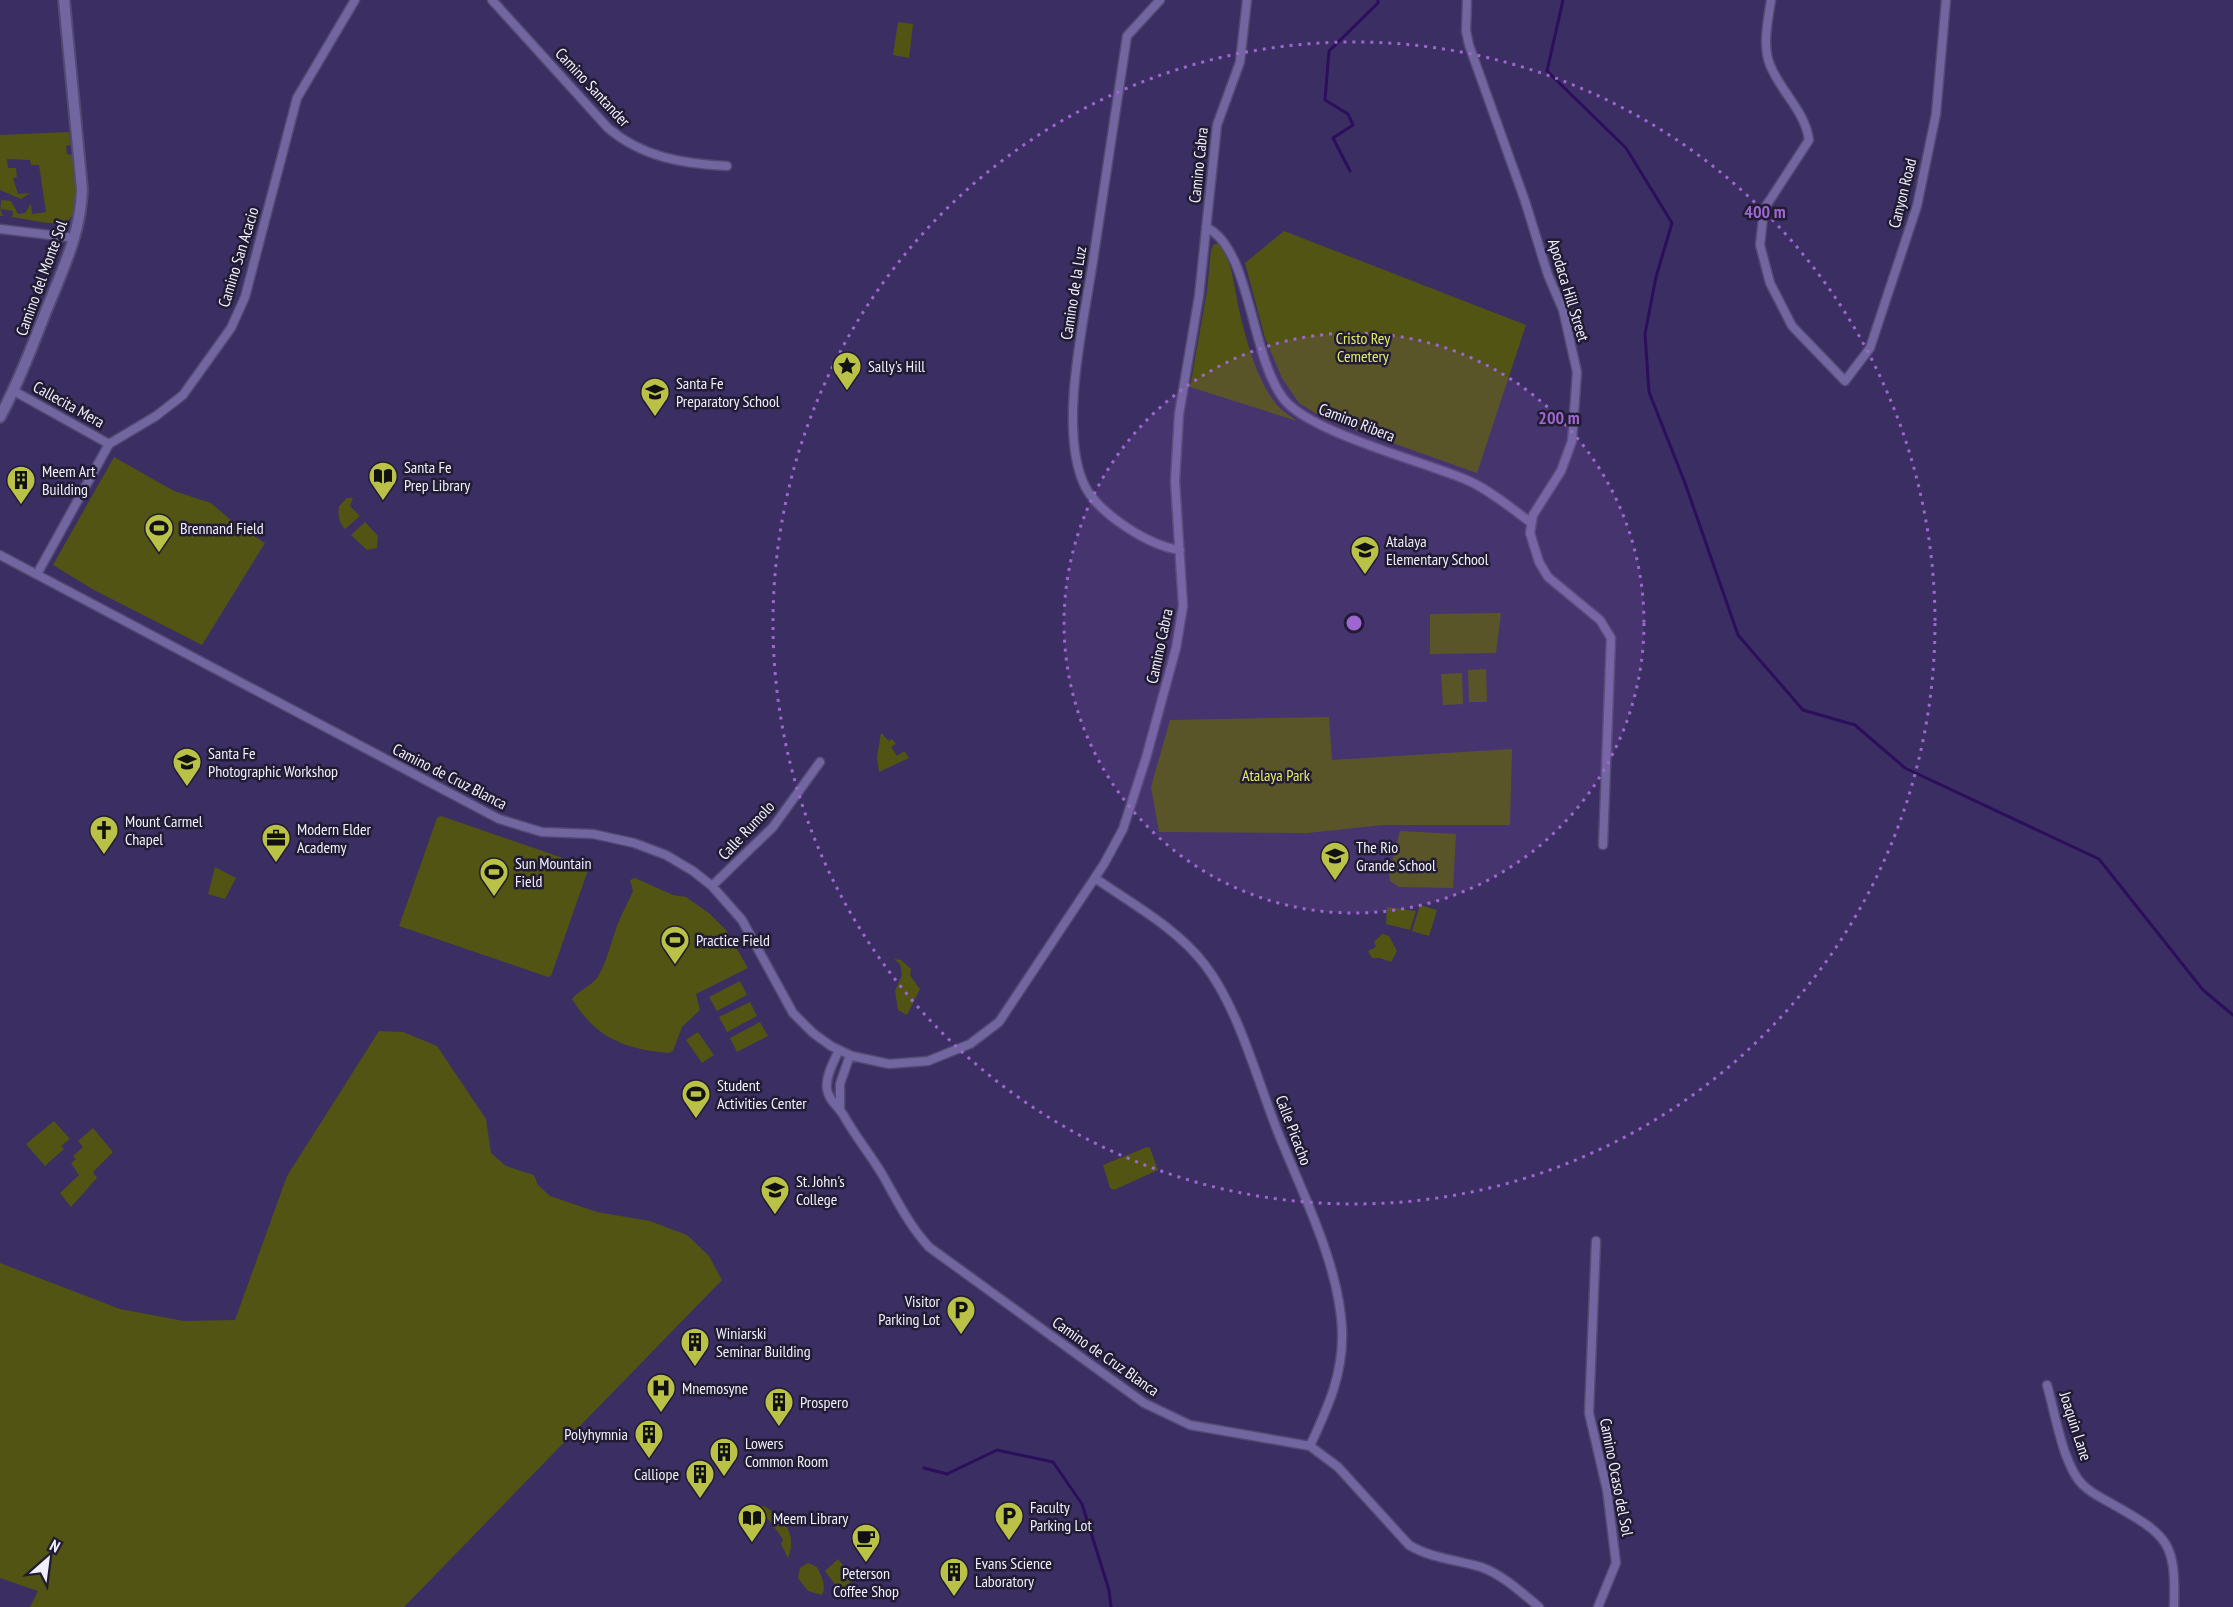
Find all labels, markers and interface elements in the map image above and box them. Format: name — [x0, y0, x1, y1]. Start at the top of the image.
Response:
street label: Camino Santander — [551, 43, 635, 131]
street label: Camino Cabra — [1184, 126, 1212, 204]
street label: Canyon Road — [1884, 156, 1920, 230]
text: 400 m — [1744, 200, 1786, 223]
street label: Camino San Acacio — [213, 204, 263, 309]
street label: Camino del Monte Sol — [11, 217, 71, 338]
street label: Apodaca Hill Street — [1544, 236, 1594, 344]
street label: Camino de la Luz — [1056, 245, 1090, 341]
park label: Cristo Rey Cemetery — [1336, 328, 1390, 366]
place icon: Sally's Hill — [831, 350, 863, 392]
place label: Sally's Hill — [868, 356, 925, 376]
place label: Santa Fe Preparatory School — [676, 373, 780, 411]
street label: Callecita Mera — [30, 376, 108, 432]
school or university icon: Santa Fe Preparatory School — [639, 376, 671, 418]
street label: Camino Ribera — [1316, 398, 1398, 446]
text: 200 m — [1538, 406, 1580, 429]
place label: Santa Fe Prep Library — [404, 457, 470, 495]
library icon: Santa Fe Prep Library — [367, 460, 399, 502]
place label: Meem Art Building — [42, 461, 96, 499]
building icon: Meem Art Building — [5, 464, 37, 506]
sports icon: Brennand Field — [143, 512, 175, 554]
place label: Brennand Field — [180, 518, 264, 538]
place label: Atalaya Elementary School — [1386, 531, 1489, 569]
school or university icon: Atalaya Elementary School — [1349, 534, 1381, 576]
street label: Camino Cabra — [1141, 607, 1177, 685]
centre of rings — [1344, 613, 1364, 633]
street label: Camino de Cruz Blanca — [389, 739, 511, 813]
place label: Santa Fe Photographic Workshop — [208, 743, 338, 781]
school or university icon: Santa Fe Photographic Workshop — [171, 746, 203, 788]
park label: Atalaya Park — [1242, 765, 1311, 785]
street label: Calle Rumolo — [714, 796, 778, 864]
place label: Mount Carmel Chapel — [125, 811, 203, 849]
church icon: Mount Carmel Chapel — [88, 814, 120, 856]
place label: Modern Elder Academy — [297, 819, 372, 857]
office icon: Modern Elder Academy — [260, 822, 292, 864]
place label: The Rio Grande School — [1356, 837, 1436, 875]
school or university icon: The Rio Grande School — [1319, 840, 1351, 882]
place label: Sun Mountain Field — [515, 853, 592, 891]
sports icon: Sun Mountain Field — [478, 856, 510, 898]
sports icon: Practice Field — [659, 924, 691, 966]
place label: Practice Field — [696, 930, 770, 950]
place label: Student Activities Center — [717, 1075, 807, 1113]
sports icon: Student Activities Center — [680, 1078, 712, 1120]
street label: Calle Picacho — [1272, 1092, 1317, 1168]
place label: St. John's College — [796, 1171, 845, 1209]
school or university icon: St. John's College — [759, 1174, 791, 1216]
place label: Visitor Parking Lot — [878, 1291, 941, 1329]
parking icon: Visitor Parking Lot — [945, 1294, 977, 1336]
street label: Camino de Cruz Blanca — [1049, 1312, 1163, 1400]
place label: Winiarski Seminar Building — [716, 1323, 811, 1361]
building icon: Winiarski Seminar Building — [679, 1326, 711, 1368]
hospital icon: Mnemosyne — [645, 1372, 677, 1414]
place label: Mnemosyne — [682, 1378, 748, 1398]
building icon: Prospero — [763, 1386, 795, 1428]
street label: Joaquin Lane — [2055, 1388, 2097, 1463]
place label: Prospero — [800, 1392, 848, 1412]
street label: Camino Ocaso del Sol — [1596, 1416, 1638, 1538]
building icon: Polyhymnia — [633, 1418, 665, 1460]
place label: Polyhymnia — [564, 1424, 628, 1444]
place label: Lowers Common Room — [745, 1433, 828, 1471]
building icon: Lowers Common Room — [708, 1436, 740, 1478]
building icon: Calliope — [684, 1458, 716, 1500]
place label: Calliope — [634, 1464, 679, 1484]
place label: Faculty Parking Lot — [1030, 1497, 1092, 1535]
parking icon: Faculty Parking Lot — [993, 1500, 1025, 1542]
library icon: Meem Library — [736, 1502, 768, 1544]
place label: Meem Library — [773, 1508, 848, 1528]
cafe icon: Peterson Coffee Shop — [850, 1522, 882, 1564]
north arrow — [18, 1529, 78, 1589]
text: N — [47, 1535, 64, 1557]
place label: Evans Science Laboratory — [975, 1553, 1052, 1591]
building icon: Evans Science Laboratory — [938, 1556, 970, 1598]
place label: Peterson Coffee Shop — [833, 1563, 899, 1601]

